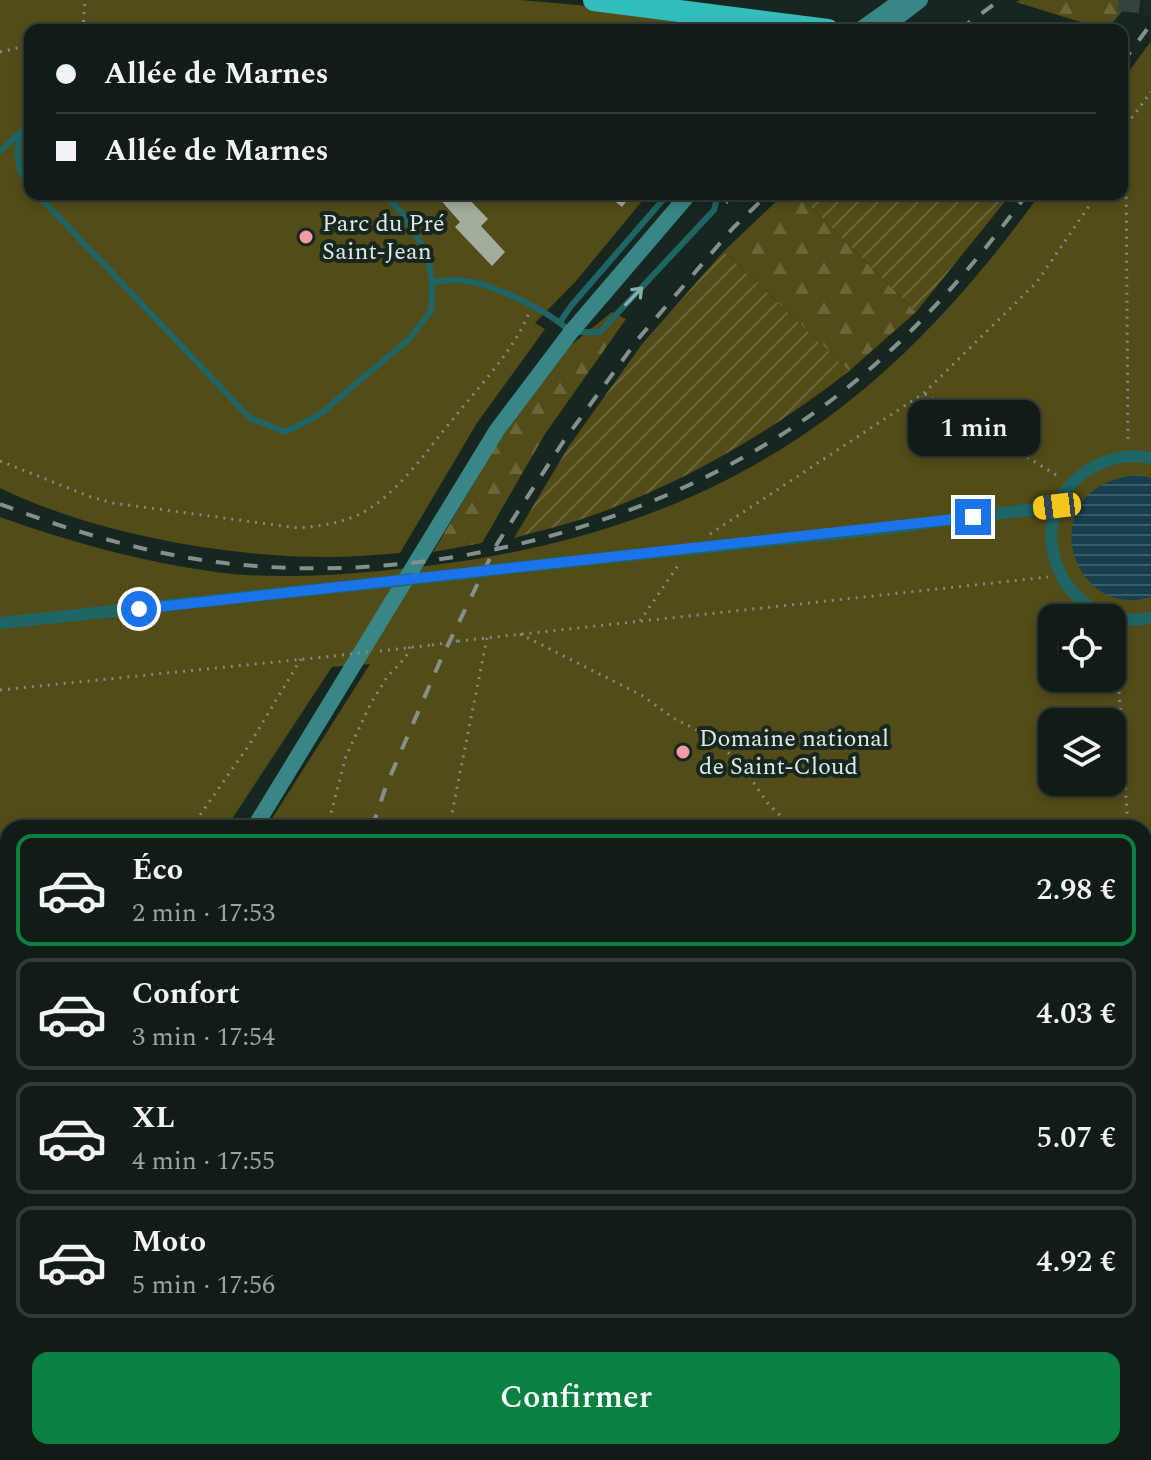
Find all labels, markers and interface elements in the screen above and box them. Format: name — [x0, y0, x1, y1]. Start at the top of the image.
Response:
text: Allée de Marnes — [104, 51, 329, 97]
text: Allée de Marnes — [104, 128, 329, 174]
place label: Parc du Pré Saint-Jean — [322, 206, 445, 270]
marker: Parc du Pré Saint-Jean — [297, 228, 315, 246]
one-way arrow — [624, 287, 643, 307]
callout: 1 min — [907, 401, 1039, 457]
text: 1 min — [940, 408, 1008, 448]
car — [1032, 491, 1082, 521]
route end — [955, 499, 991, 535]
route start — [121, 591, 157, 627]
map controls — [1038, 604, 1126, 796]
button: locate — [1038, 604, 1126, 692]
button: layers — [1038, 708, 1126, 796]
place label: Domaine national de Saint-Cloud — [699, 721, 889, 785]
marker: Domaine national de Saint-Cloud — [674, 743, 692, 761]
text: Éco — [132, 847, 183, 893]
icon: car — [36, 854, 108, 926]
text: 2.98 € — [1036, 867, 1116, 913]
text: 2 min · 17:53 — [132, 893, 275, 933]
text: Confort — [132, 971, 240, 1017]
icon: car — [36, 978, 108, 1050]
text: 4.03 € — [1036, 991, 1116, 1037]
text: 3 min · 17:54 — [132, 1017, 275, 1057]
text: XL — [132, 1095, 175, 1141]
icon: car — [36, 1102, 108, 1174]
text: 5.07 € — [1036, 1115, 1116, 1161]
text: 4 min · 17:55 — [132, 1141, 275, 1181]
text: Moto — [132, 1219, 206, 1265]
icon: car — [36, 1226, 108, 1298]
text: 4.92 € — [1036, 1239, 1116, 1285]
text: 5 min · 17:56 — [132, 1265, 275, 1305]
button: Confirmer — [32, 1352, 1120, 1444]

